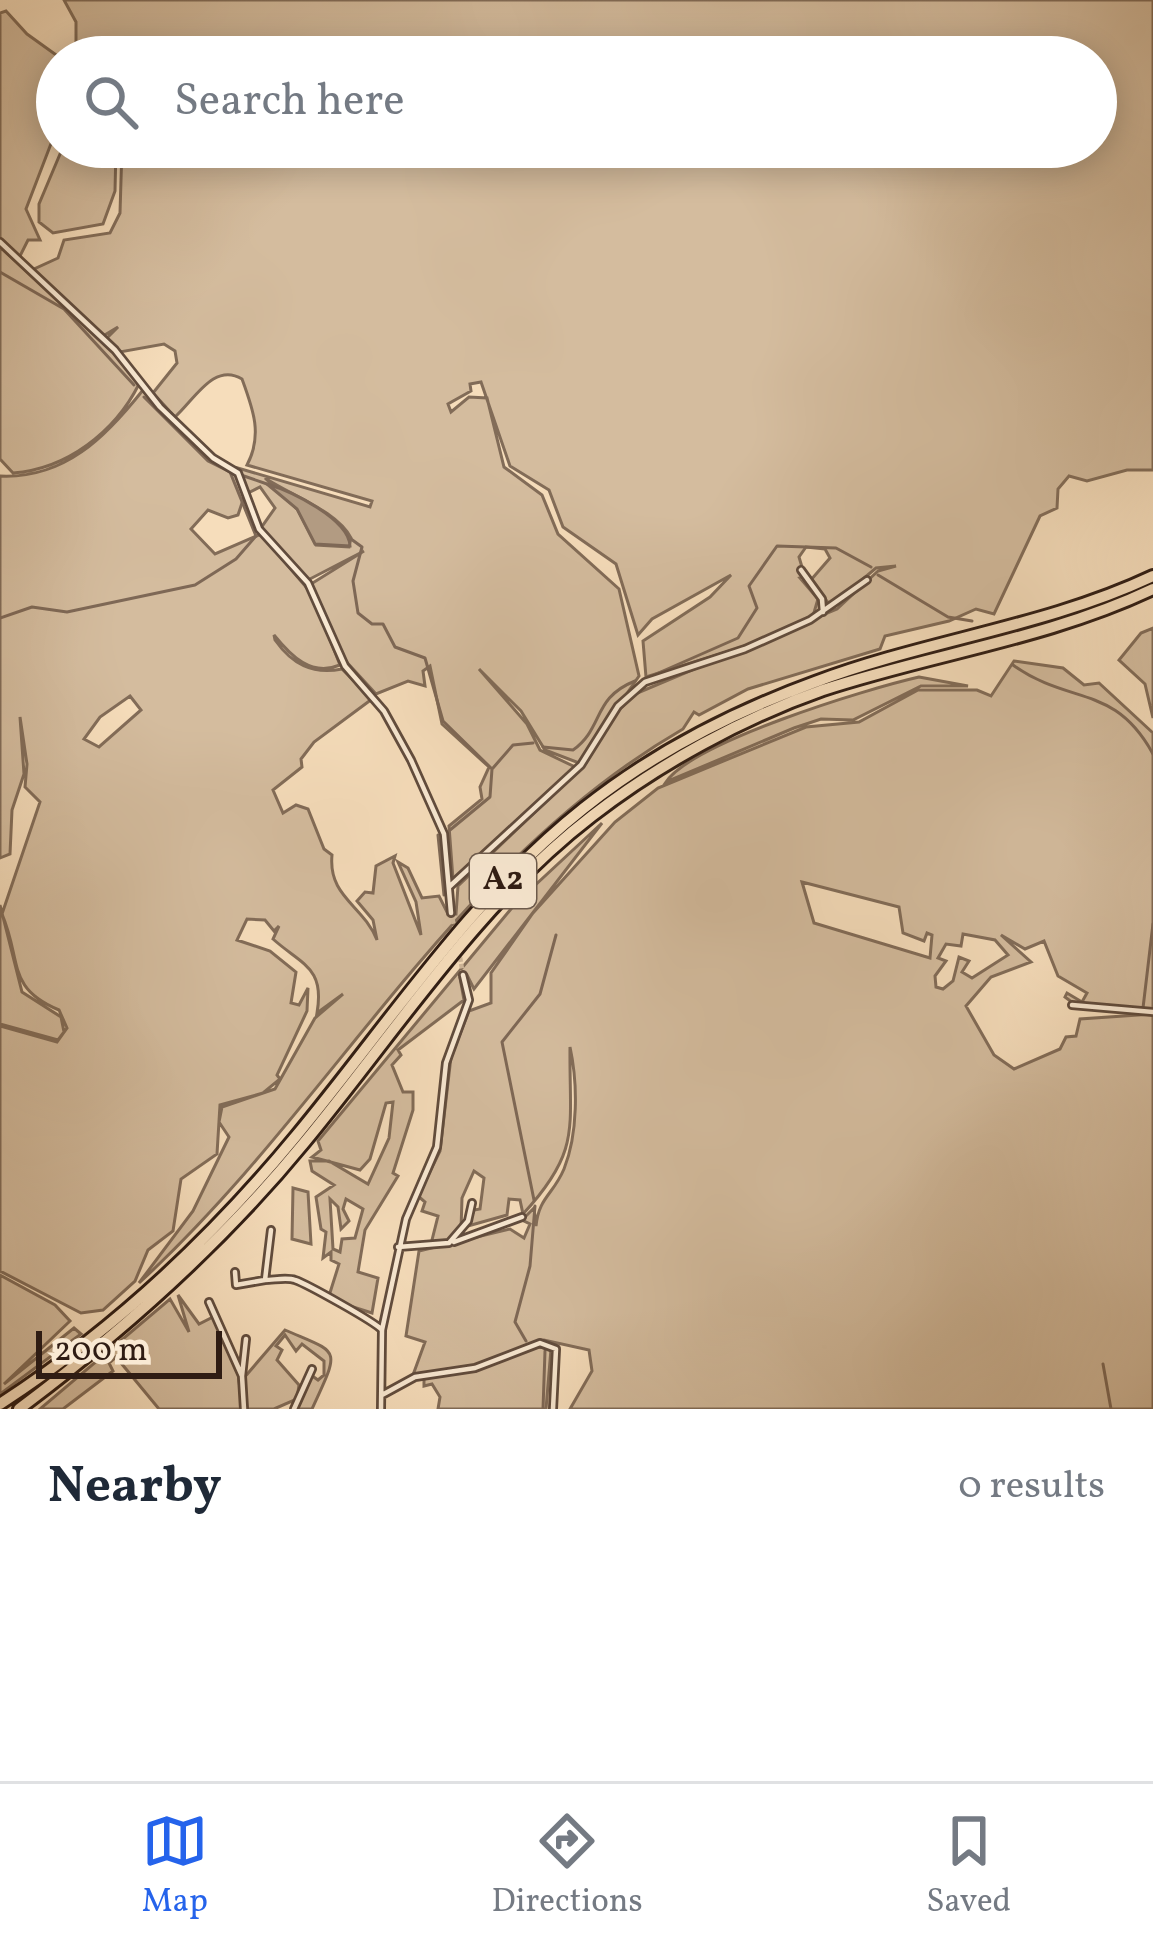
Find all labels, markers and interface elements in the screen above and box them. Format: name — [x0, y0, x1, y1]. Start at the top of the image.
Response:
search box — [36, 36, 1117, 168]
icon: search — [78, 69, 144, 135]
text: Search here — [174, 71, 405, 134]
road number: A2 — [470, 854, 536, 908]
scale bar — [36, 1325, 222, 1378]
text: 200 m — [54, 1329, 148, 1375]
text: Nearby — [48, 1452, 222, 1523]
text: 0 results — [958, 1460, 1105, 1514]
tab: Map — [142, 1808, 208, 1926]
tab: Directions — [491, 1808, 643, 1926]
tab: Saved — [926, 1808, 1011, 1926]

